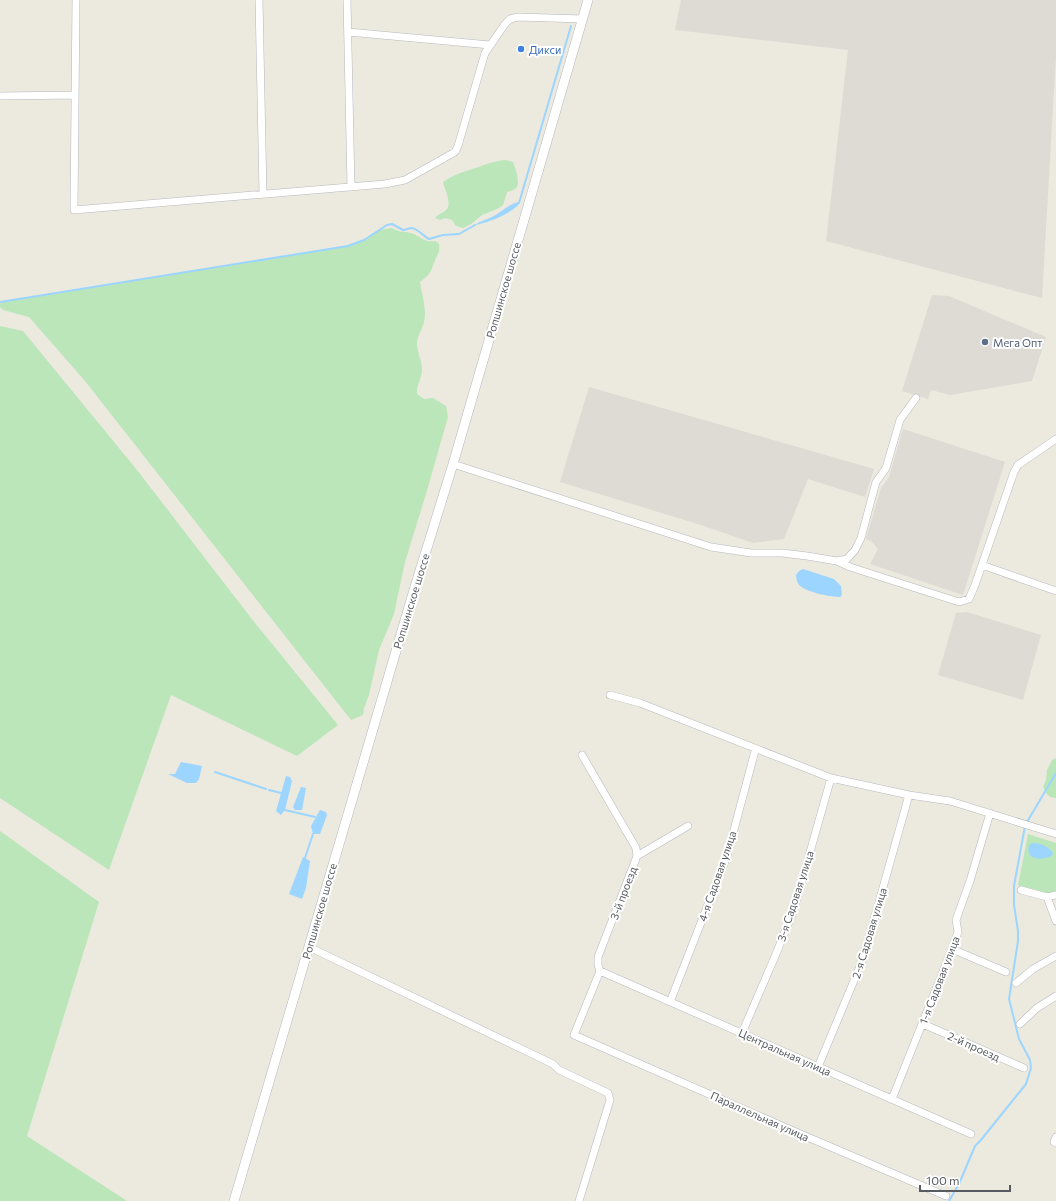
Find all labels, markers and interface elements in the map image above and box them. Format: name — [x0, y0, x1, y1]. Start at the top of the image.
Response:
place label: Дикси — [529, 43, 561, 56]
marker: Дикси — [516, 44, 526, 54]
street label: Ропшинское шоссе — [483, 240, 523, 339]
place label: Мега Опт — [993, 336, 1042, 349]
marker: Мега Опт — [980, 337, 990, 347]
street label: Ропшинское шоссе — [390, 551, 432, 650]
street label: 4-я Садовая улица — [695, 829, 739, 923]
street label: 3-я Садовая улица — [774, 849, 816, 943]
street label: Ропшинское шоссе — [299, 861, 339, 960]
street label: 3-й проезд — [607, 864, 639, 922]
street label: 2-я Садовая улица — [849, 886, 889, 980]
street label: 1-я Садовая улица — [916, 934, 962, 1026]
street label: Центральная улица — [737, 1026, 833, 1078]
street label: 2-й проезд — [946, 1029, 1003, 1064]
street label: Параллельная улица — [709, 1088, 811, 1144]
scale bar — [920, 1167, 1010, 1193]
text: 100 m — [926, 1173, 960, 1187]

